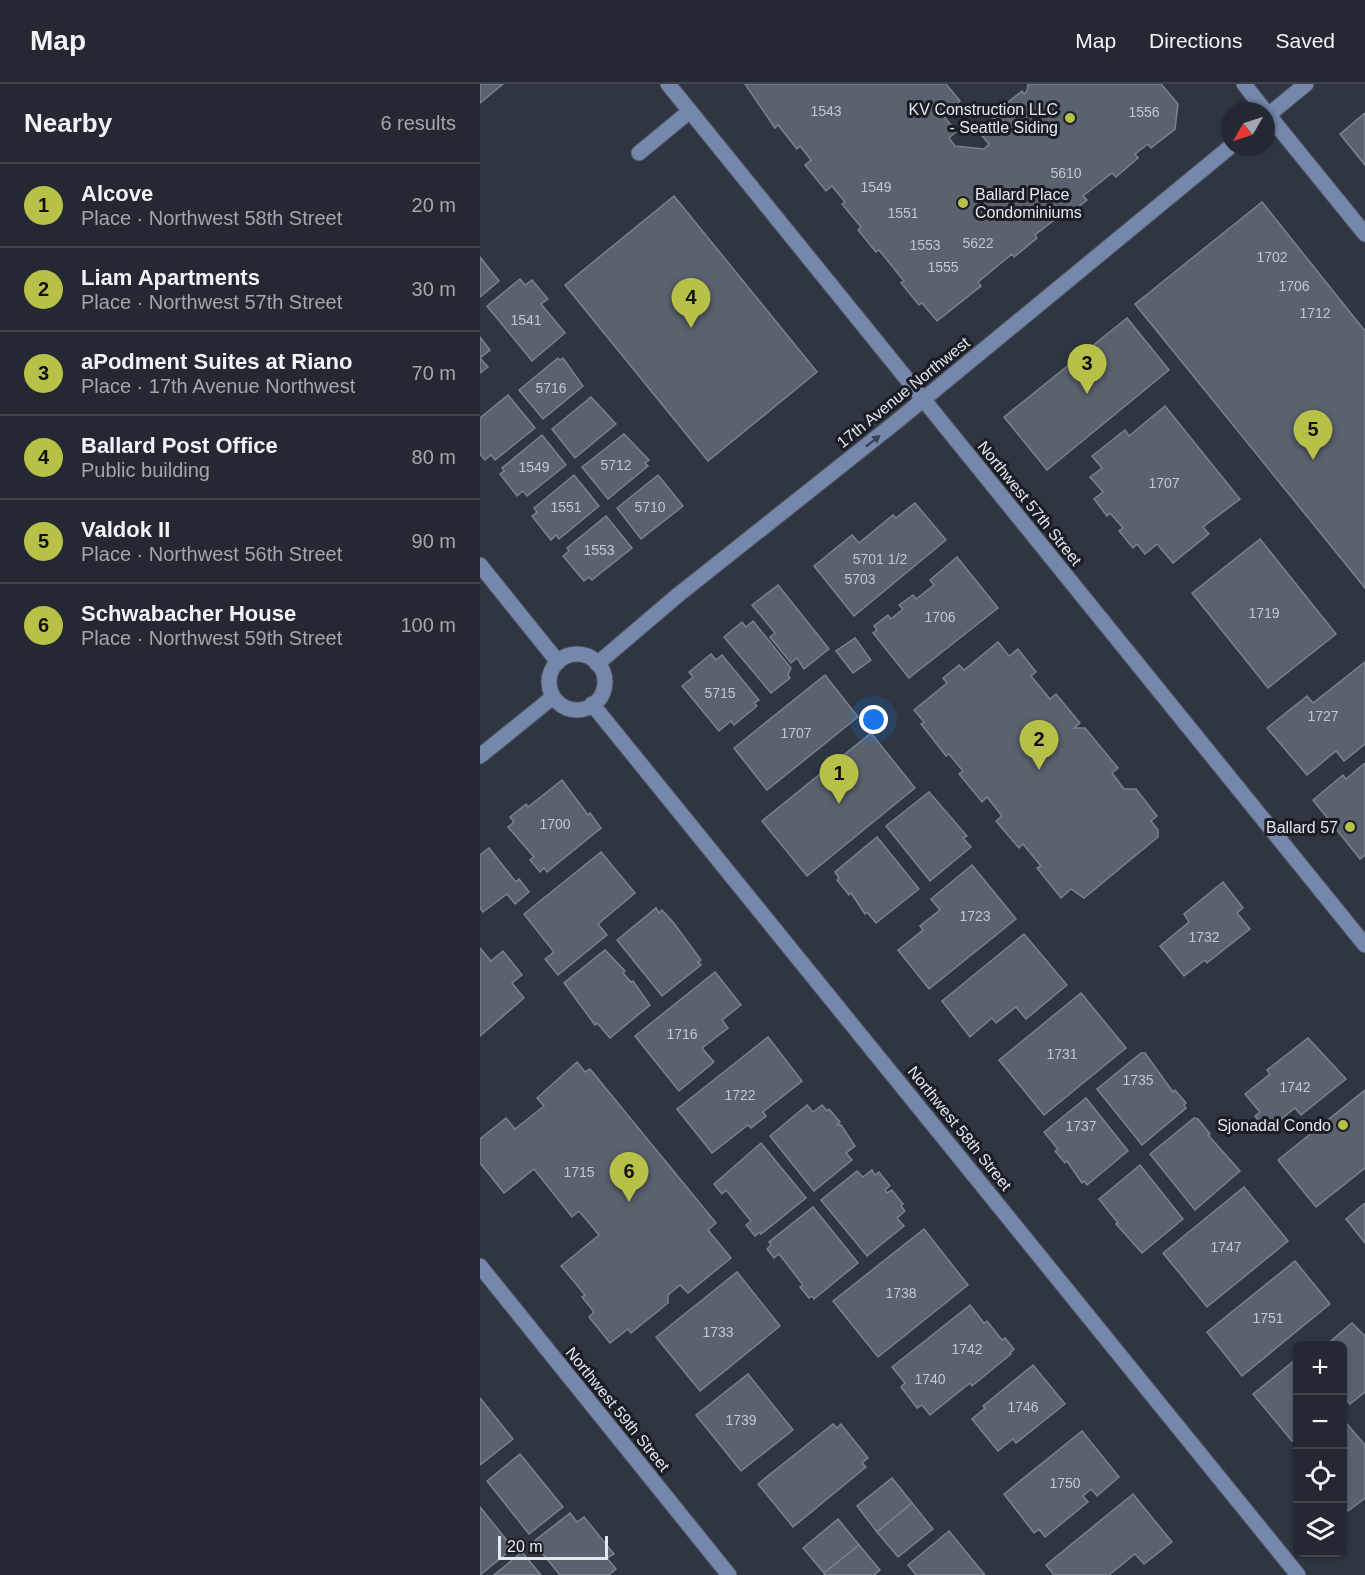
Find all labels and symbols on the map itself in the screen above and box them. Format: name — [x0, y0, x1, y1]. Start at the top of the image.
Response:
place label: KV Construction LLC - Seattle Siding — [909, 101, 1058, 136]
north arrow — [1221, 102, 1275, 156]
house number: 1543 — [810, 103, 842, 119]
house number: 1556 — [1128, 104, 1160, 120]
marker: KV Construction LLC - Seattle Siding — [1063, 111, 1077, 125]
house number: 5610 — [1050, 165, 1082, 181]
house number: 1549 — [860, 179, 892, 195]
place label: Ballard Place Condominiums — [975, 186, 1082, 221]
marker: Ballard Place Condominiums — [956, 196, 970, 210]
house number: 1551 — [887, 205, 919, 221]
house number: 5622 — [962, 235, 994, 251]
house number: 1553 — [909, 237, 941, 253]
house number: 1702 — [1256, 249, 1288, 265]
house number: 1555 — [927, 259, 959, 275]
pin: 4 — [672, 278, 710, 328]
house number: 1706 — [1278, 278, 1310, 294]
house number: 1712 — [1299, 305, 1331, 321]
house number: 1541 — [510, 312, 542, 328]
street label: 17th Avenue Northwest — [834, 333, 973, 451]
pin: 3 — [1068, 344, 1106, 394]
house number: 5716 — [535, 380, 567, 396]
pin: 5 — [1294, 410, 1332, 460]
one-way arrow — [865, 434, 881, 447]
street label: Northwest 57th Street — [974, 438, 1085, 569]
house number: 5712 — [600, 457, 632, 473]
house number: 1549 — [518, 459, 550, 475]
house number: 1707 — [1148, 475, 1180, 491]
house number: 1551 — [550, 499, 582, 515]
house number: 5710 — [634, 499, 666, 515]
house number: 1553 — [583, 542, 615, 558]
house number: 5701 1/2 — [853, 551, 907, 567]
house number: 5703 — [844, 571, 876, 587]
house number: 1719 — [1248, 605, 1280, 621]
house number: 1706 — [924, 609, 956, 625]
house number: 5715 — [704, 685, 736, 701]
your location — [859, 705, 888, 734]
house number: 1727 — [1307, 708, 1339, 724]
pin: 2 — [1020, 720, 1058, 770]
house number: 1707 — [780, 725, 812, 741]
pin: 1 — [820, 754, 858, 804]
house number: 1700 — [539, 816, 571, 832]
place label: Ballard 57 — [1266, 819, 1338, 836]
marker: Ballard 57 — [1343, 820, 1357, 834]
house number: 1723 — [959, 908, 991, 924]
house number: 1732 — [1188, 929, 1220, 945]
house number: 1716 — [666, 1026, 698, 1042]
house number: 1731 — [1046, 1046, 1078, 1062]
street label: Northwest 58th Street — [904, 1063, 1015, 1194]
house number: 1735 — [1122, 1072, 1154, 1088]
house number: 1742 — [1279, 1079, 1311, 1095]
house number: 1722 — [724, 1087, 756, 1103]
place label: Sjonadal Condo — [1217, 1117, 1331, 1134]
house number: 1737 — [1065, 1118, 1097, 1134]
marker: Sjonadal Condo — [1336, 1118, 1350, 1132]
pin: 6 — [610, 1152, 648, 1202]
house number: 1715 — [563, 1164, 595, 1180]
house number: 1747 — [1210, 1239, 1242, 1255]
house number: 1738 — [885, 1285, 917, 1301]
house number: 1751 — [1252, 1310, 1284, 1326]
house number: 1733 — [702, 1324, 734, 1340]
house number: 1742 — [951, 1341, 983, 1357]
street label: Northwest 59th Street — [562, 1344, 673, 1475]
house number: 1740 — [914, 1371, 946, 1387]
house number: 1746 — [1007, 1399, 1039, 1415]
house number: 1739 — [725, 1412, 757, 1428]
house number: 1750 — [1049, 1475, 1081, 1491]
scale bar — [498, 1533, 608, 1560]

